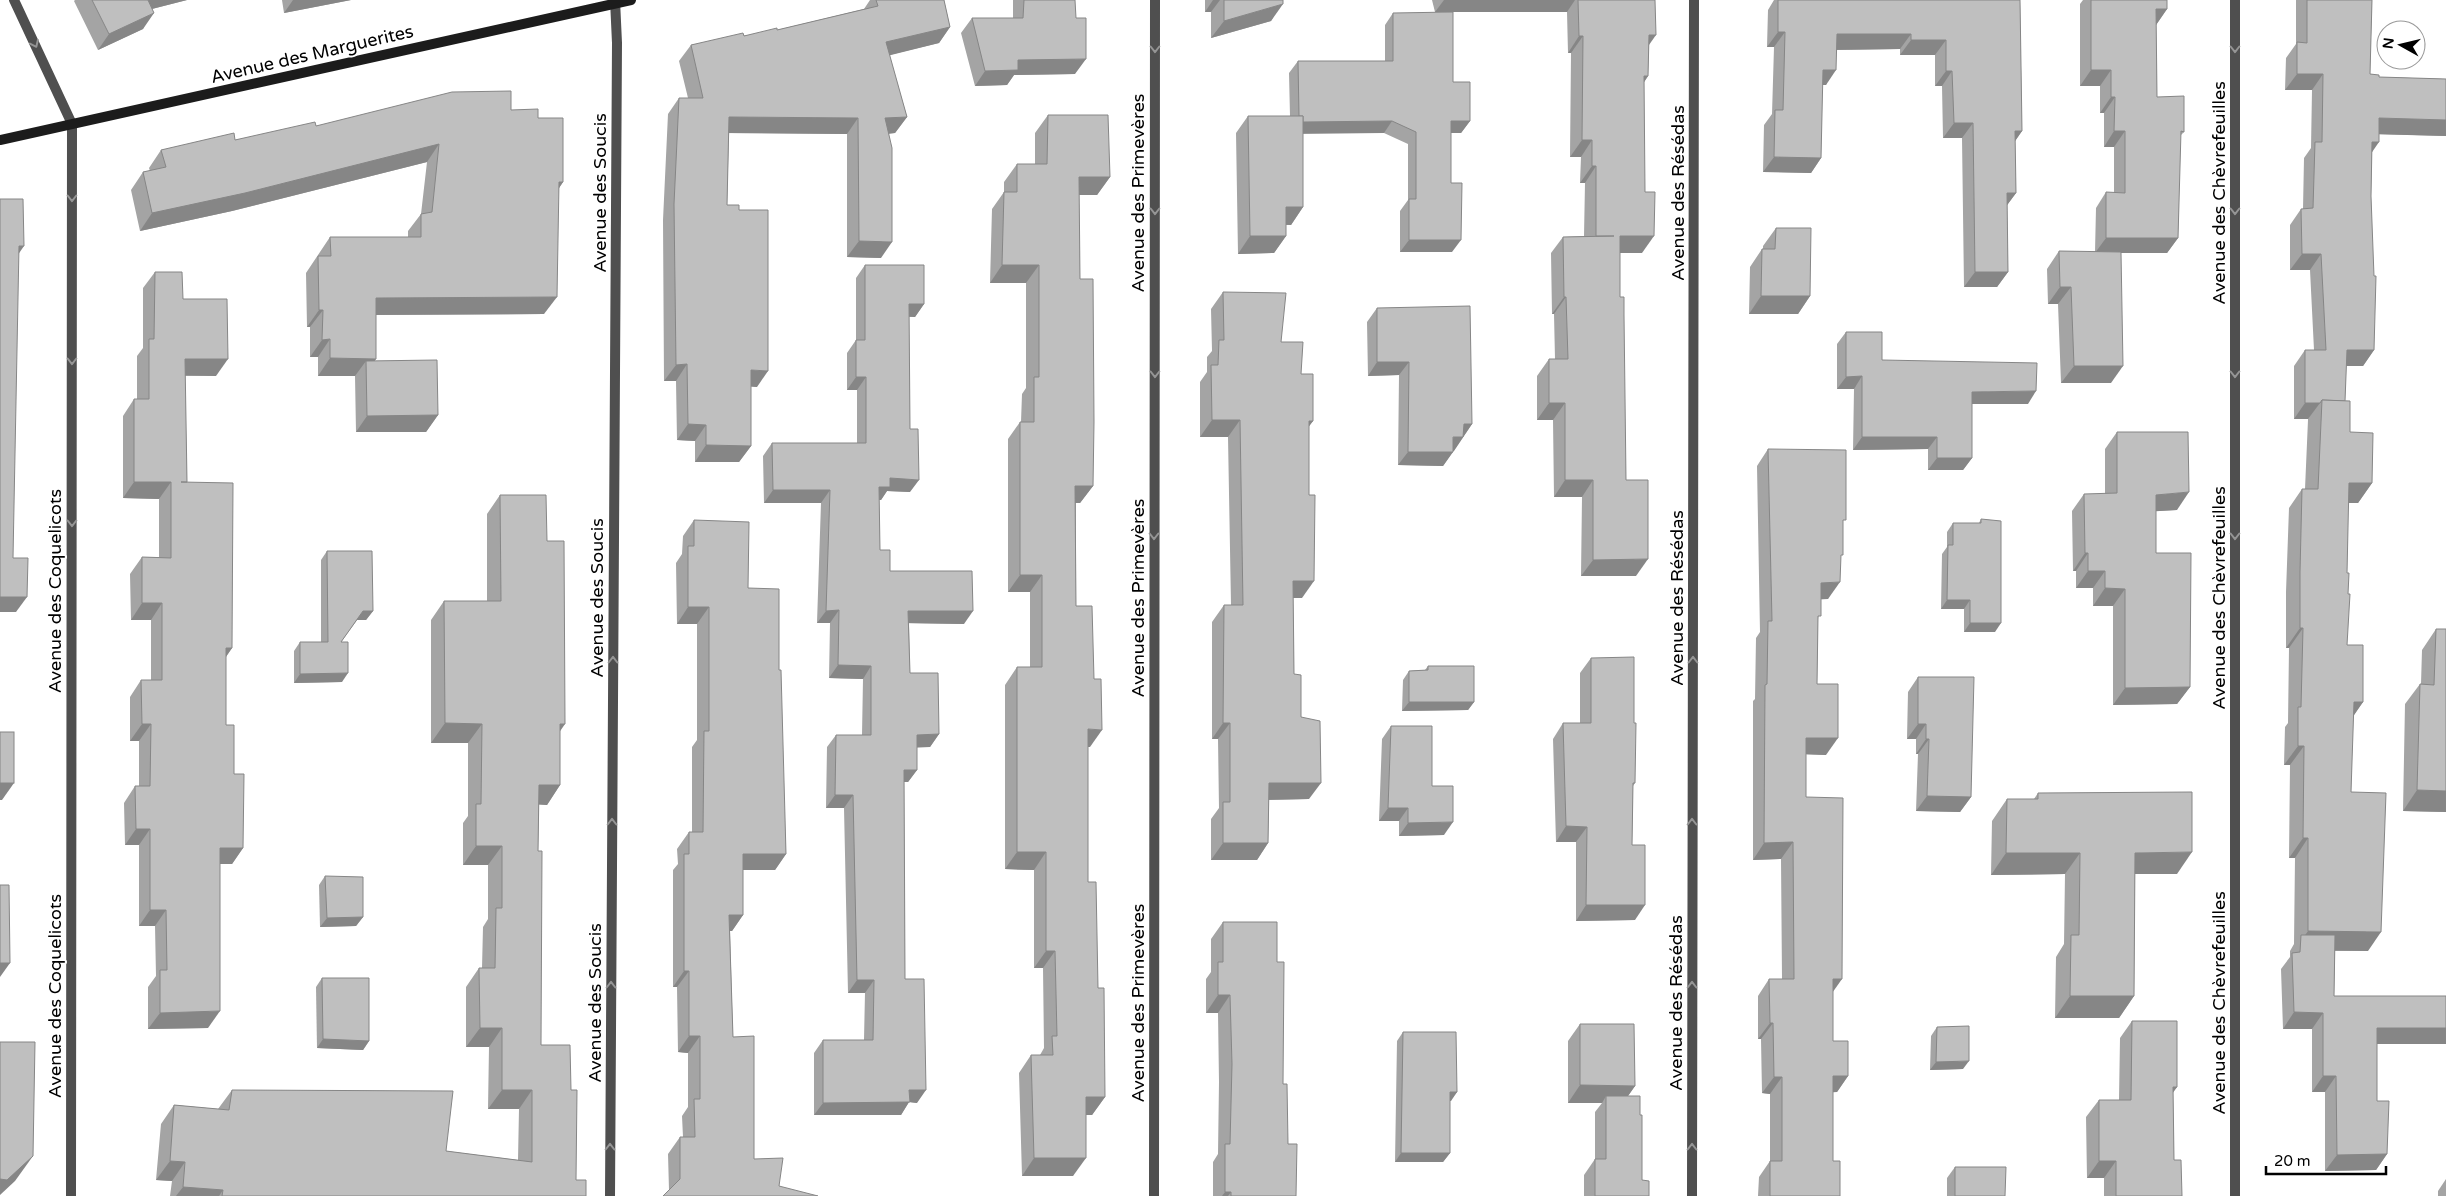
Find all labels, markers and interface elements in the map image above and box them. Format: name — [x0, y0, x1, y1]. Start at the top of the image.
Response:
street label: Avenue des Marguerites — [208, 20, 416, 88]
north arrow — [2376, 20, 2426, 70]
text: N — [2379, 37, 2398, 50]
one-way arrow — [28, 39, 39, 48]
one-way arrow — [1150, 45, 1160, 53]
one-way arrow — [2230, 45, 2240, 53]
street label: Avenue des Chèvrefeuilles — [2208, 81, 2230, 305]
street label: Avenue des Primevères — [1127, 94, 1149, 292]
street label: Avenue des Résédas — [1667, 105, 1689, 281]
street label: Avenue des Soucis — [589, 113, 611, 273]
one-way arrow — [67, 194, 77, 202]
one-way arrow — [1150, 208, 1160, 215]
one-way arrow — [2230, 208, 2240, 215]
one-way arrow — [67, 357, 77, 365]
one-way arrow — [1150, 370, 1160, 378]
one-way arrow — [2230, 370, 2240, 378]
street label: Avenue des Chèvrefeuilles — [2208, 486, 2230, 710]
street label: Avenue des Coquelicots — [44, 489, 66, 693]
street label: Avenue des Primevères — [1127, 499, 1149, 697]
street label: Avenue des Résédas — [1666, 510, 1688, 686]
street label: Avenue des Soucis — [586, 518, 608, 678]
one-way arrow — [67, 520, 77, 527]
one-way arrow — [1149, 532, 1159, 540]
one-way arrow — [2230, 532, 2240, 540]
one-way arrow — [608, 656, 618, 664]
one-way arrow — [1688, 656, 1698, 664]
one-way arrow — [607, 818, 617, 826]
one-way arrow — [1687, 818, 1698, 826]
street label: Avenue des Chèvrefeuilles — [2208, 891, 2230, 1115]
street label: Avenue des Coquelicots — [44, 894, 66, 1098]
street label: Avenue des Primevères — [1127, 904, 1149, 1102]
street label: Avenue des Résédas — [1665, 915, 1687, 1091]
street label: Avenue des Soucis — [584, 923, 606, 1083]
one-way arrow — [606, 981, 616, 988]
one-way arrow — [1687, 981, 1697, 988]
one-way arrow — [605, 1143, 615, 1151]
one-way arrow — [1687, 1143, 1697, 1151]
scale bar — [2266, 1144, 2386, 1176]
text: 20 m — [2274, 1152, 2311, 1170]

